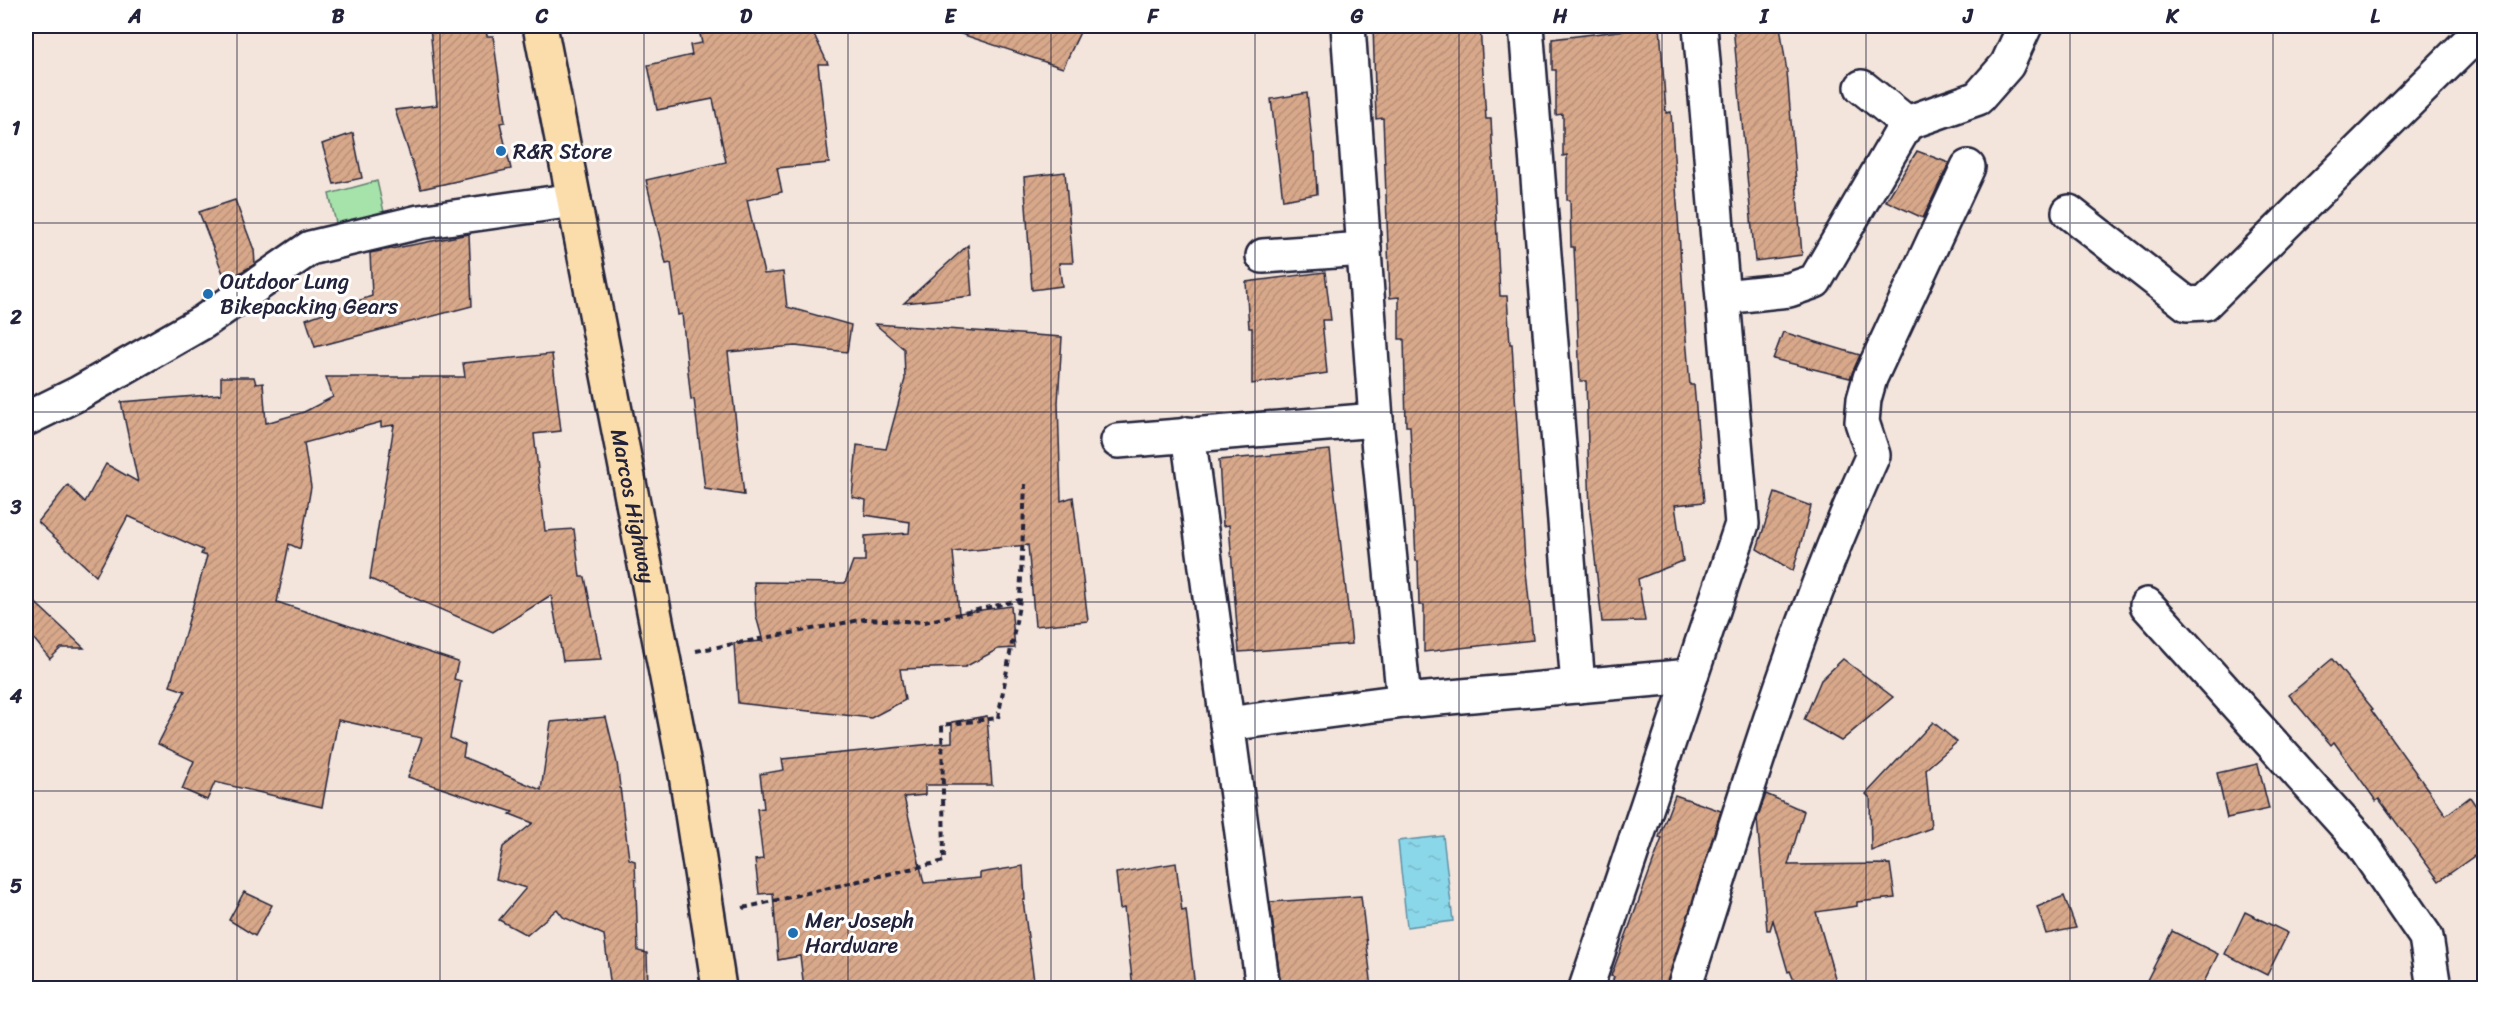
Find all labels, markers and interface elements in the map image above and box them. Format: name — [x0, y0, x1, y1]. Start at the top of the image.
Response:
text: A — [127, 0, 142, 34]
text: B — [332, 0, 345, 34]
text: C — [535, 0, 549, 34]
text: D — [740, 0, 753, 34]
text: E — [944, 0, 957, 34]
text: F — [1147, 0, 1160, 34]
text: G — [1350, 0, 1364, 34]
text: H — [1552, 0, 1568, 34]
text: I — [1759, 0, 1770, 34]
text: J — [1962, 0, 1974, 34]
text: K — [2165, 0, 2180, 34]
text: L — [2370, 0, 2380, 34]
text: 1 — [12, 111, 21, 146]
place label: R&R Store — [513, 132, 612, 171]
marker: R&R Store — [494, 144, 508, 158]
place label: Outdoor Lung Bikepacking Gears — [220, 262, 399, 326]
marker: Outdoor Lung Bikepacking Gears — [201, 287, 215, 301]
text: 2 — [9, 300, 22, 335]
street label: Marcos Highway — [599, 425, 667, 587]
text: 3 — [10, 490, 22, 525]
text: 4 — [9, 679, 23, 714]
text: 5 — [10, 869, 22, 904]
place label: Mer Joseph Hardware — [805, 901, 914, 965]
marker: Mer Joseph Hardware — [786, 926, 800, 940]

